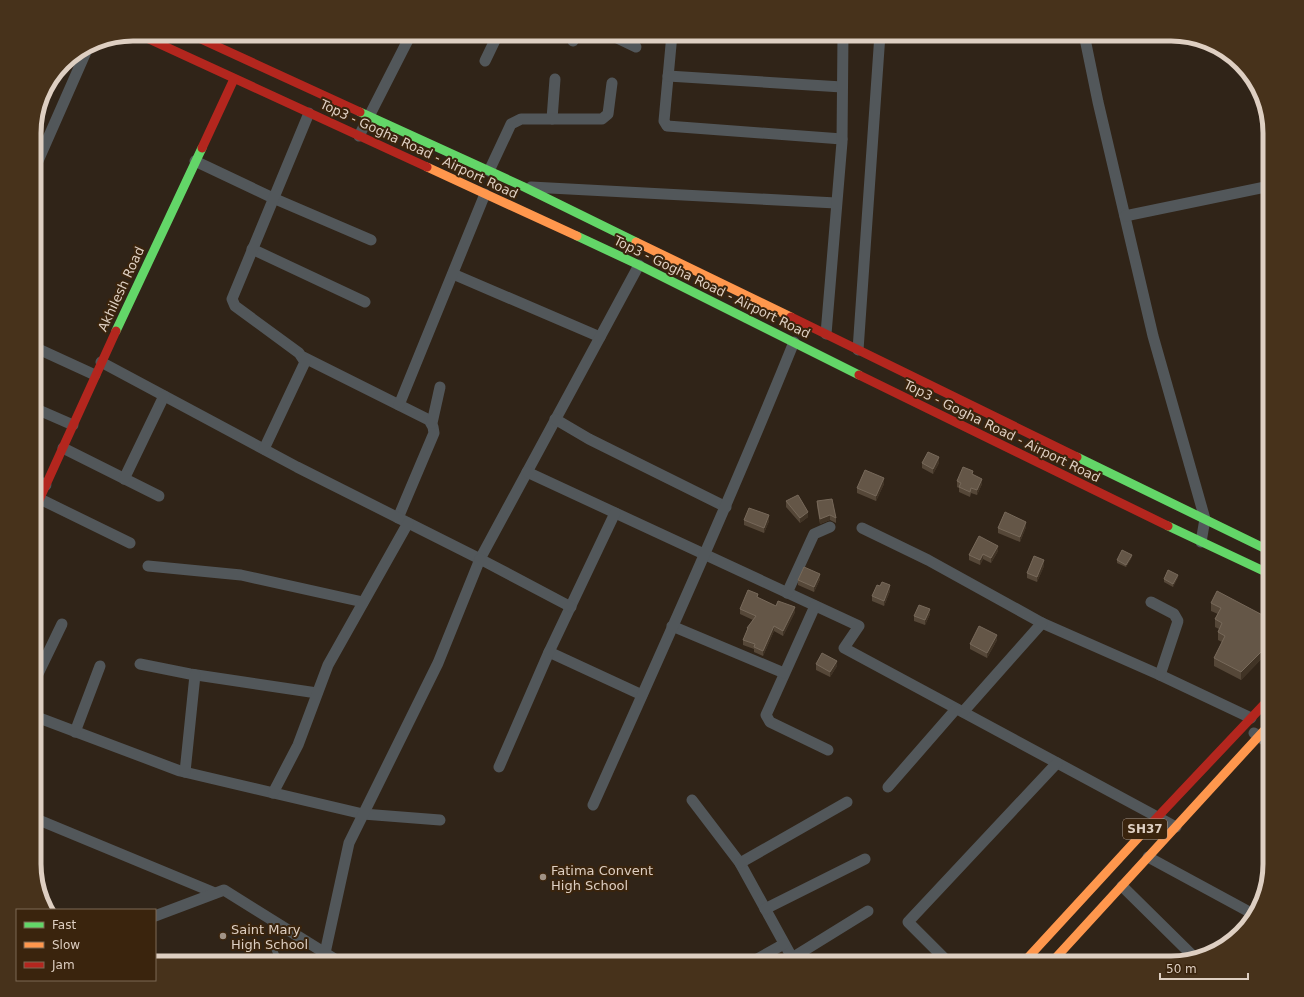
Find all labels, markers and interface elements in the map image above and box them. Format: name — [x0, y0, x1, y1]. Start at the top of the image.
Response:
street label: Top3 - Gogha Road - Airport Road — [317, 96, 520, 202]
street label: Top3 - Gogha Road - Airport Road — [610, 232, 813, 341]
street label: Akhilesh Road — [95, 244, 147, 334]
street label: Top3 - Gogha Road - Airport Road — [900, 376, 1103, 485]
road number: SH37 — [1123, 819, 1167, 839]
place label: Fatima Convent High School — [551, 863, 653, 893]
marker: Fatima Convent High School — [538, 872, 548, 882]
legend — [16, 909, 156, 981]
text: Fast — [52, 918, 76, 932]
place label: Saint Mary High School — [231, 922, 308, 952]
marker: Saint Mary High School — [218, 931, 228, 941]
text: Slow — [52, 938, 80, 952]
scale bar — [1160, 955, 1248, 981]
text: Jam — [51, 958, 75, 972]
text: 50 m — [1166, 962, 1197, 976]

